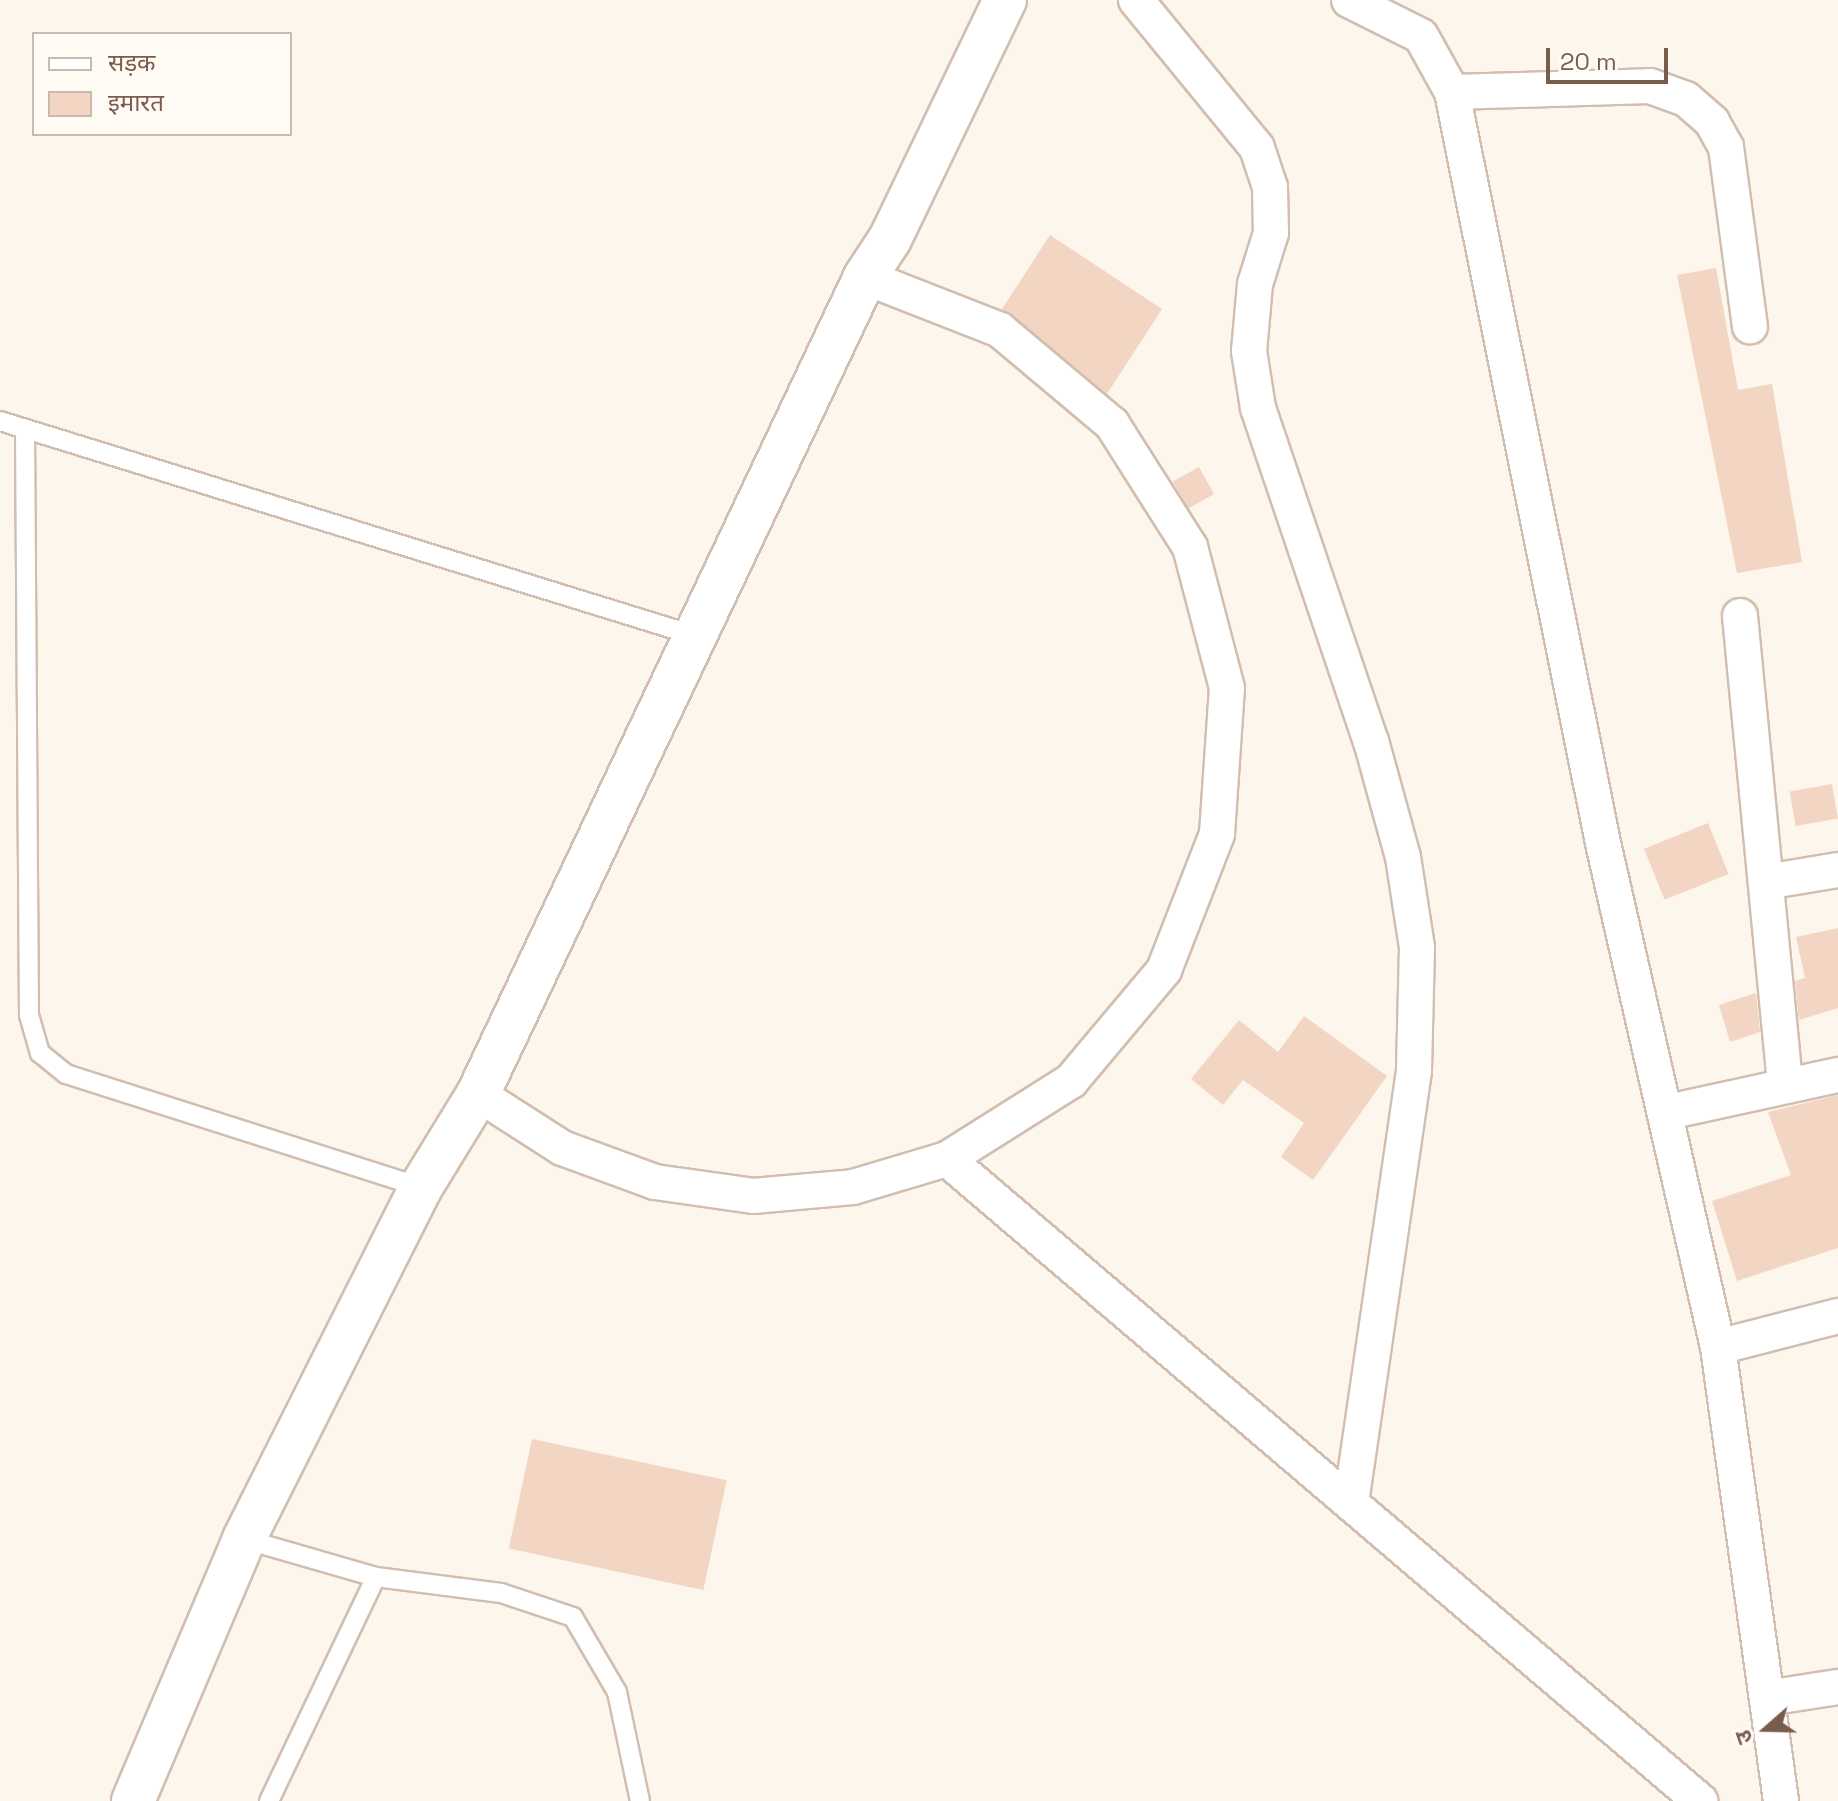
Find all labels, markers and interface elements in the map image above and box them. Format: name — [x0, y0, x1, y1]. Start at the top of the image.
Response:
legend — [32, 32, 292, 136]
scale bar — [1550, 32, 1672, 82]
text: 20 m — [1560, 46, 1617, 77]
text: सड़क — [108, 47, 156, 78]
text: इमारत — [108, 87, 164, 118]
north arrow — [1726, 1689, 1806, 1769]
text: उ — [1728, 1726, 1759, 1748]

